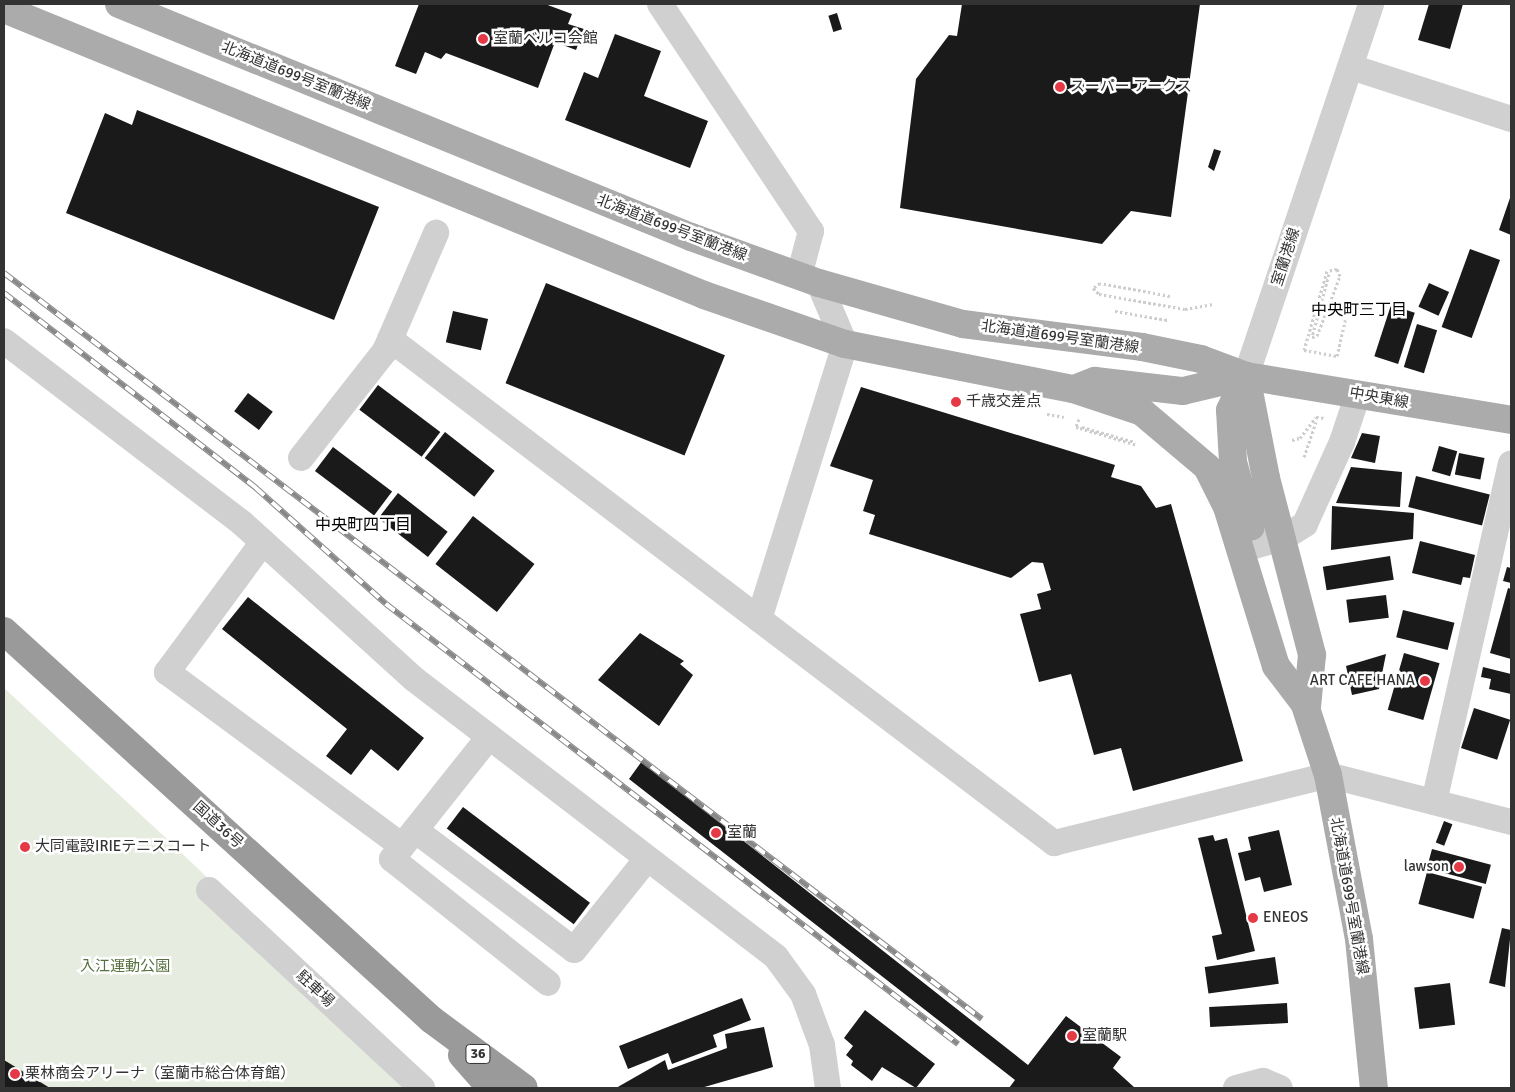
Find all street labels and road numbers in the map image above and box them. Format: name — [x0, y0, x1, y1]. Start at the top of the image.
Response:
street label: 北海道道699号室蘭港線 — [219, 38, 373, 114]
street label: 北海道道699号室蘭港線 — [594, 191, 750, 265]
street label: 室蘭港線 — [1268, 226, 1304, 288]
street label: 北海道道699号室蘭港線 — [980, 317, 1140, 357]
street label: 中央東線 — [1348, 384, 1410, 412]
street label: 国道36号 — [189, 798, 247, 852]
street label: 北海道道699号室蘭港線 — [1326, 816, 1372, 976]
street label: 駐車場 — [292, 967, 338, 1011]
road number: 36 — [464, 1042, 492, 1066]

